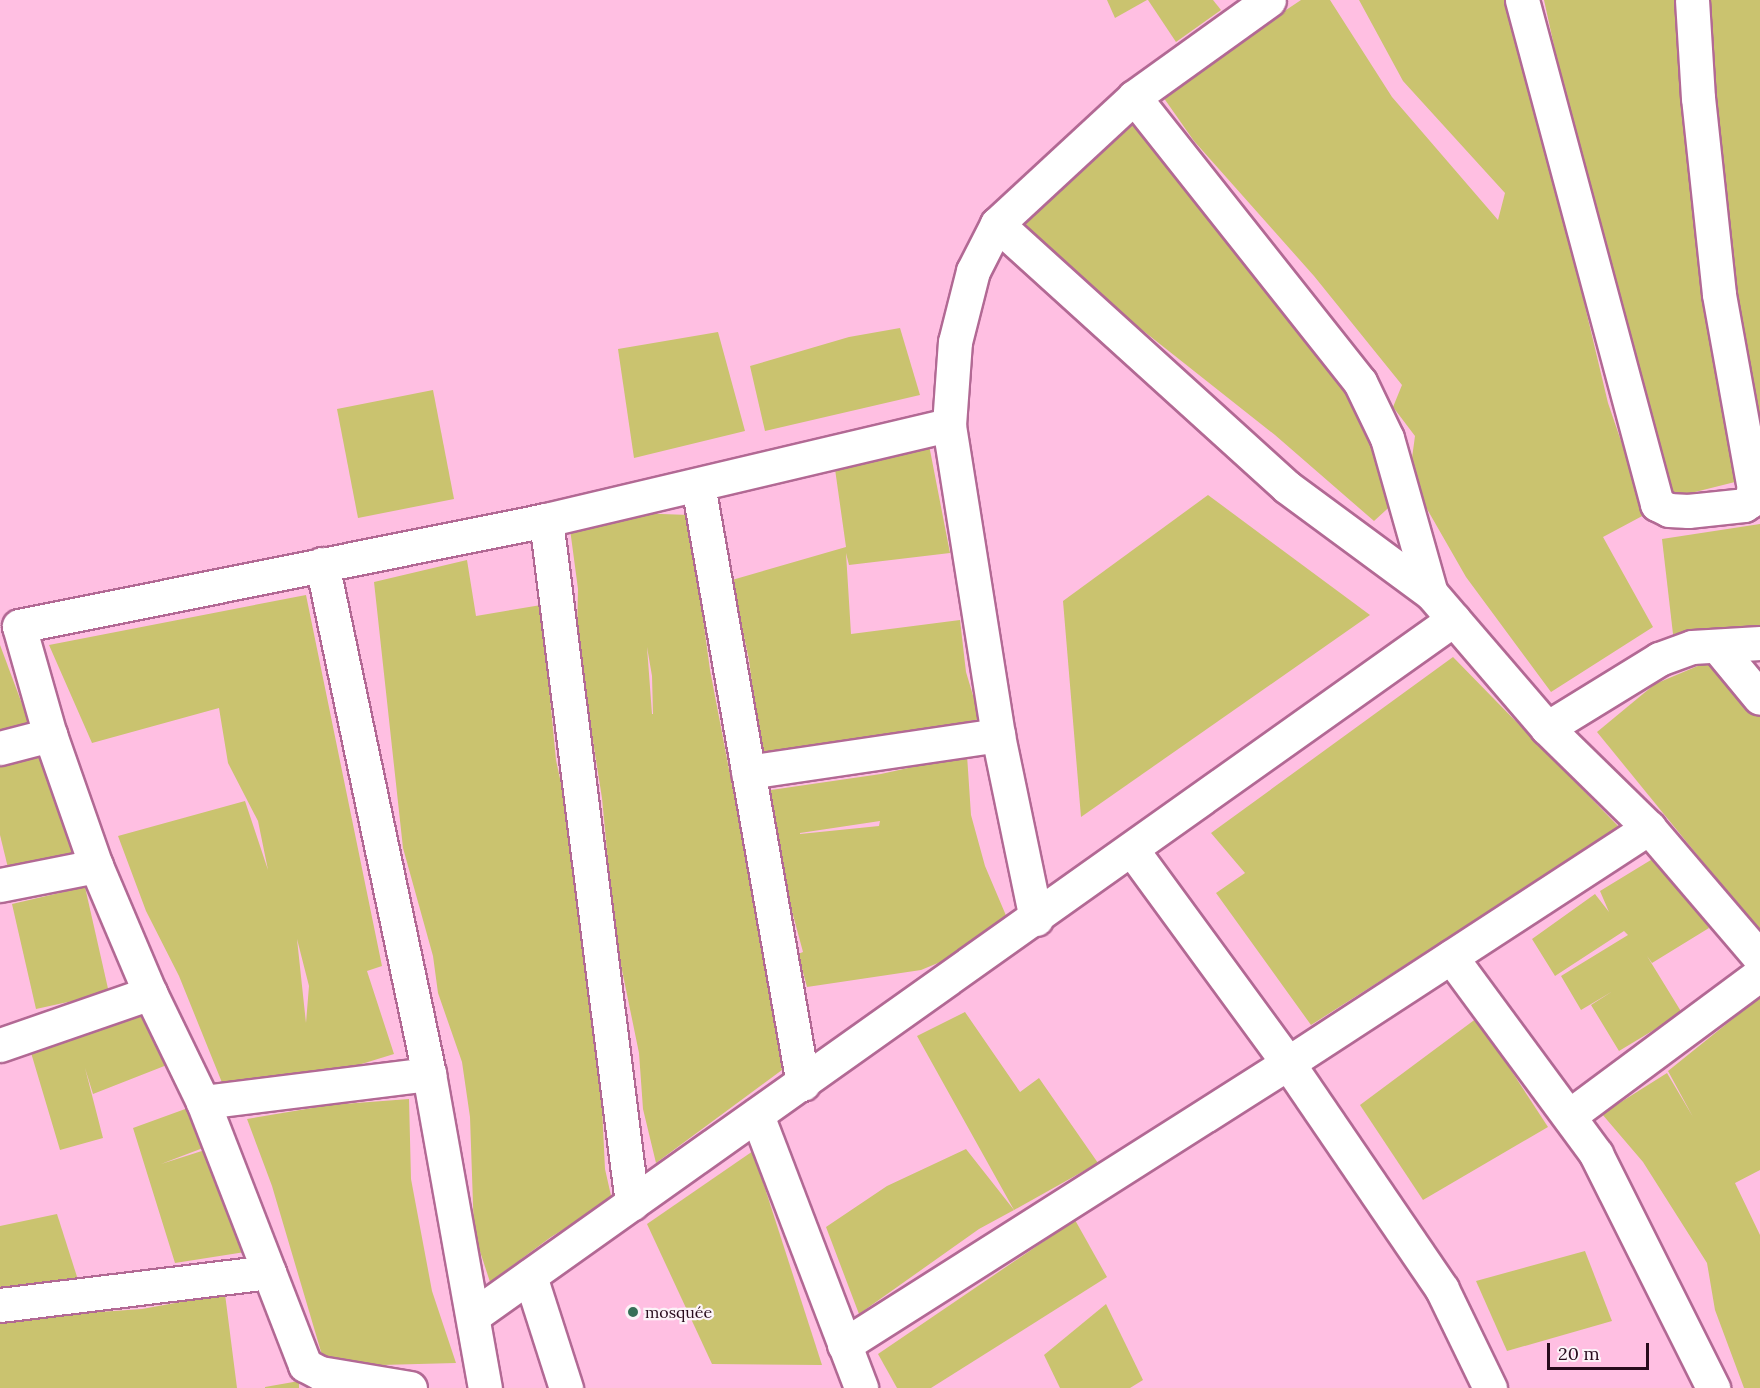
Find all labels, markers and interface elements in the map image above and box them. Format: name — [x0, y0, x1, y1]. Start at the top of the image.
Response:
place label: mosquée — [645, 1302, 712, 1322]
marker: mosquée — [626, 1305, 640, 1319]
scale bar — [1550, 1331, 1652, 1369]
text: 20 m — [1558, 1342, 1600, 1365]

